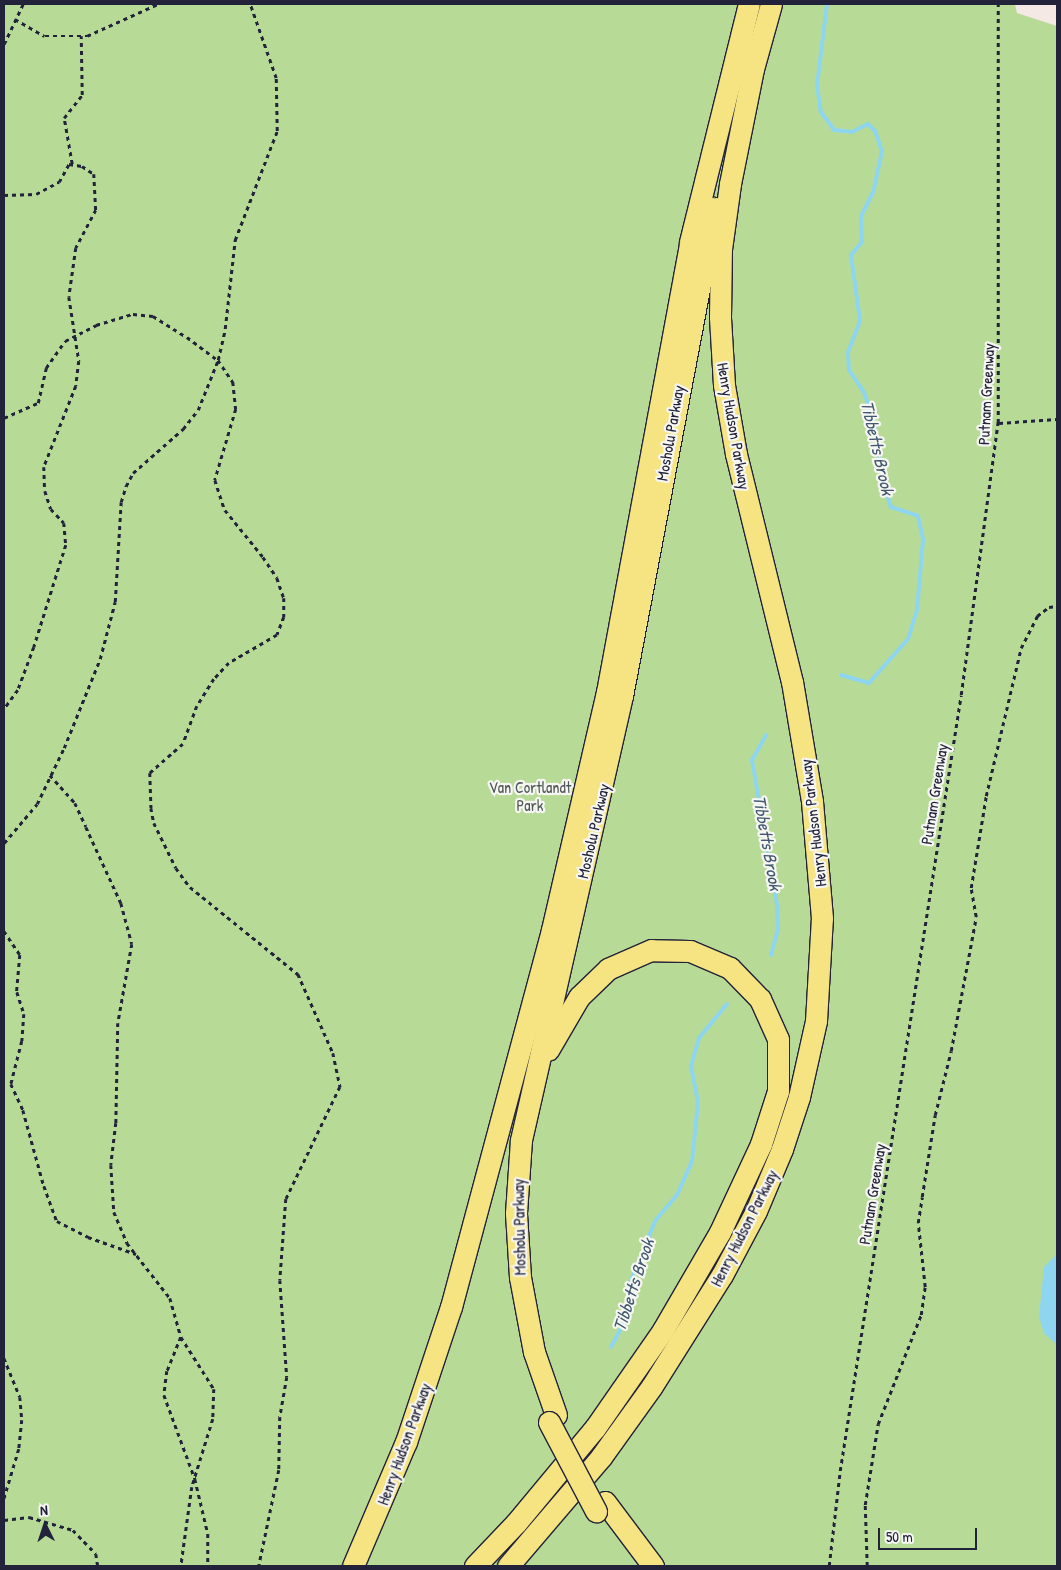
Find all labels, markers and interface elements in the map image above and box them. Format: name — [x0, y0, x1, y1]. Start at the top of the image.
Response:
street label: Putnam Greenway — [974, 343, 998, 445]
street label: Henry Hudson Parkway — [713, 361, 755, 491]
street label: Mosholu Parkway — [652, 384, 688, 482]
water label: Tibbetts Brook — [856, 399, 898, 497]
street label: Putnam Greenway — [917, 742, 951, 846]
street label: Henry Hudson Parkway — [796, 758, 830, 888]
park label: Van Cortlandt Park — [489, 777, 571, 815]
street label: Mosholu Parkway — [573, 782, 613, 880]
water label: Tibbetts Brook — [748, 794, 786, 892]
street label: Putnam Greenway — [855, 1142, 889, 1246]
street label: Henry Hudson Parkway — [706, 1166, 782, 1290]
street label: Mosholu Parkway — [509, 1178, 529, 1276]
water label: Tibbetts Brook — [609, 1236, 659, 1334]
street label: Henry Hudson Parkway — [373, 1380, 435, 1508]
north arrow — [20, 1500, 70, 1550]
text: N — [40, 1500, 48, 1519]
scale bar — [881, 1518, 980, 1550]
text: 50 m — [886, 1526, 913, 1547]

